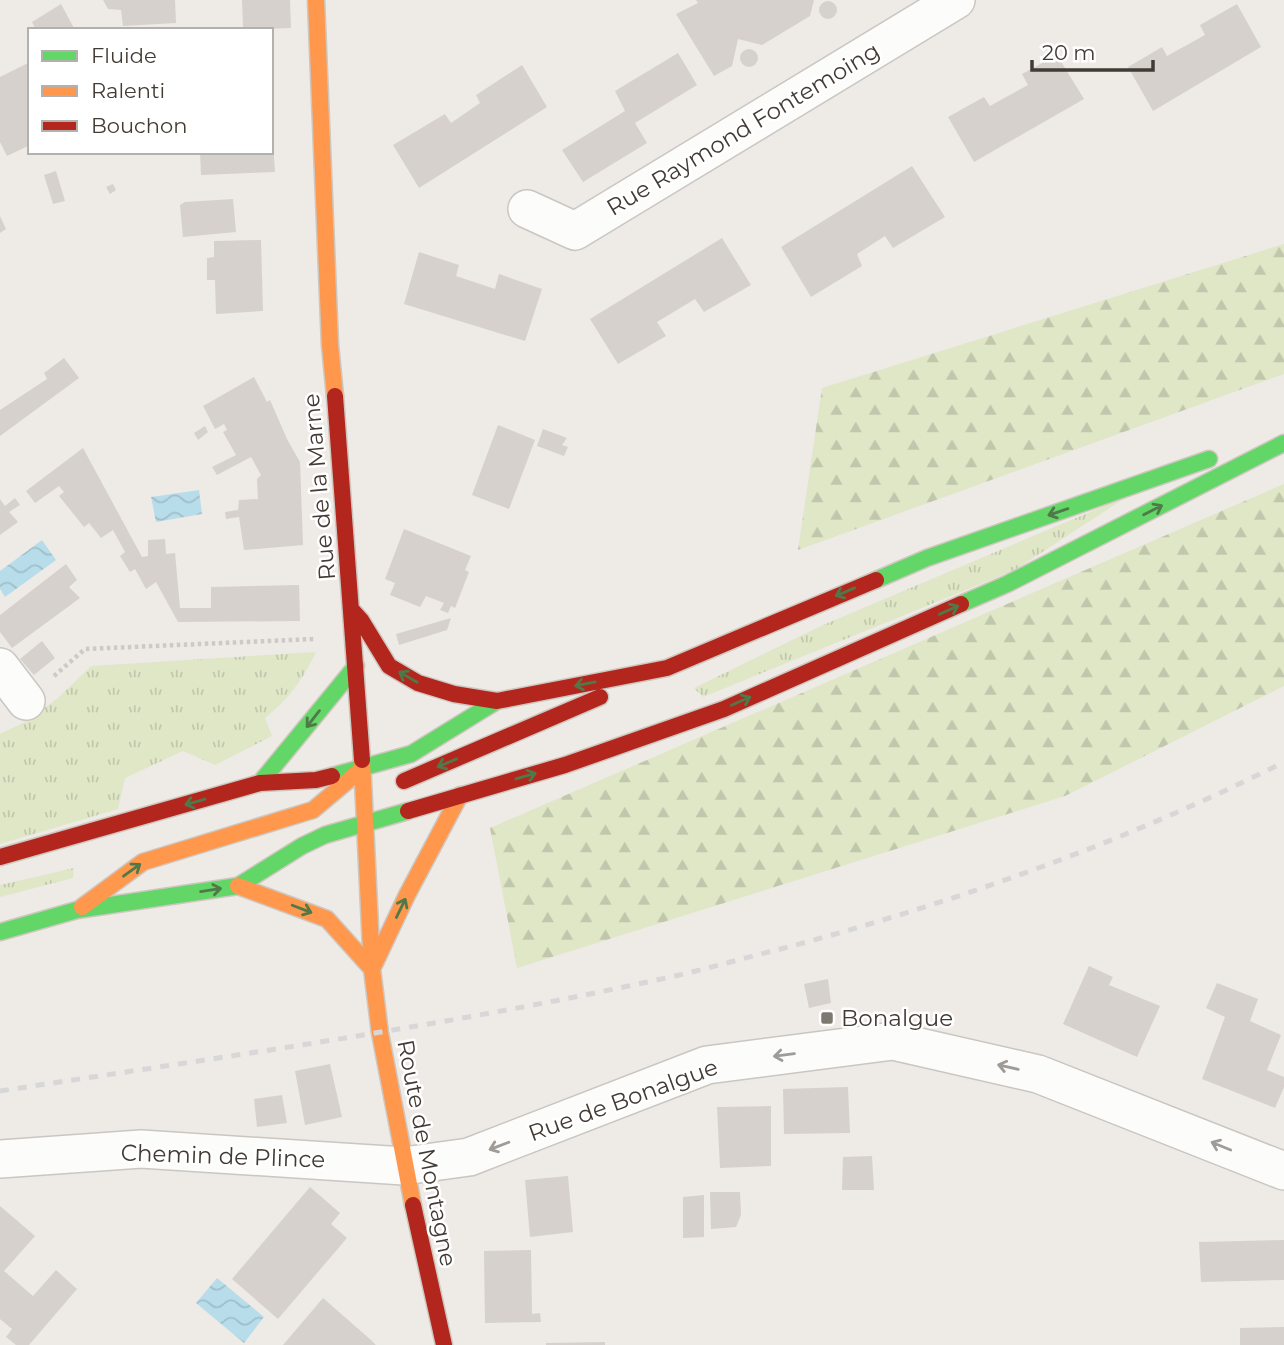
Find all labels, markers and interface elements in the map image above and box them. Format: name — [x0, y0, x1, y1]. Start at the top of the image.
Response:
legend — [28, 28, 273, 154]
scale bar — [1032, 28, 1153, 72]
street label: Rue Raymond Fontemoing — [601, 36, 885, 222]
text: 20 m — [1042, 40, 1096, 65]
text: Fluide — [91, 43, 157, 68]
text: Ralenti — [91, 78, 165, 103]
text: Bouchon — [91, 113, 187, 138]
street label: Rue de la Marne — [297, 392, 341, 582]
one-way arrow — [1142, 502, 1163, 516]
one-way arrow — [1047, 507, 1069, 519]
one-way arrow — [835, 587, 856, 600]
one-way arrow — [938, 603, 959, 616]
one-way arrow — [399, 670, 419, 684]
one-way arrow — [574, 677, 597, 691]
one-way arrow — [730, 694, 751, 707]
one-way arrow — [305, 709, 320, 727]
one-way arrow — [437, 757, 458, 770]
one-way arrow — [514, 769, 537, 782]
one-way arrow — [184, 796, 206, 809]
one-way arrow — [122, 863, 141, 877]
one-way arrow — [199, 884, 222, 897]
one-way arrow — [395, 898, 408, 919]
one-way arrow — [291, 904, 313, 917]
place label: Bonalgue — [841, 1004, 953, 1032]
marker: Bonalgue — [819, 1010, 835, 1026]
street label: Route de Montagne — [391, 1037, 463, 1269]
one-way arrow — [773, 1049, 796, 1062]
street label: Rue de Bonalgue — [524, 1053, 722, 1147]
one-way arrow — [997, 1060, 1020, 1073]
street label: Chemin de Plince — [120, 1138, 326, 1174]
one-way arrow — [1210, 1139, 1232, 1152]
one-way arrow — [488, 1140, 510, 1153]

